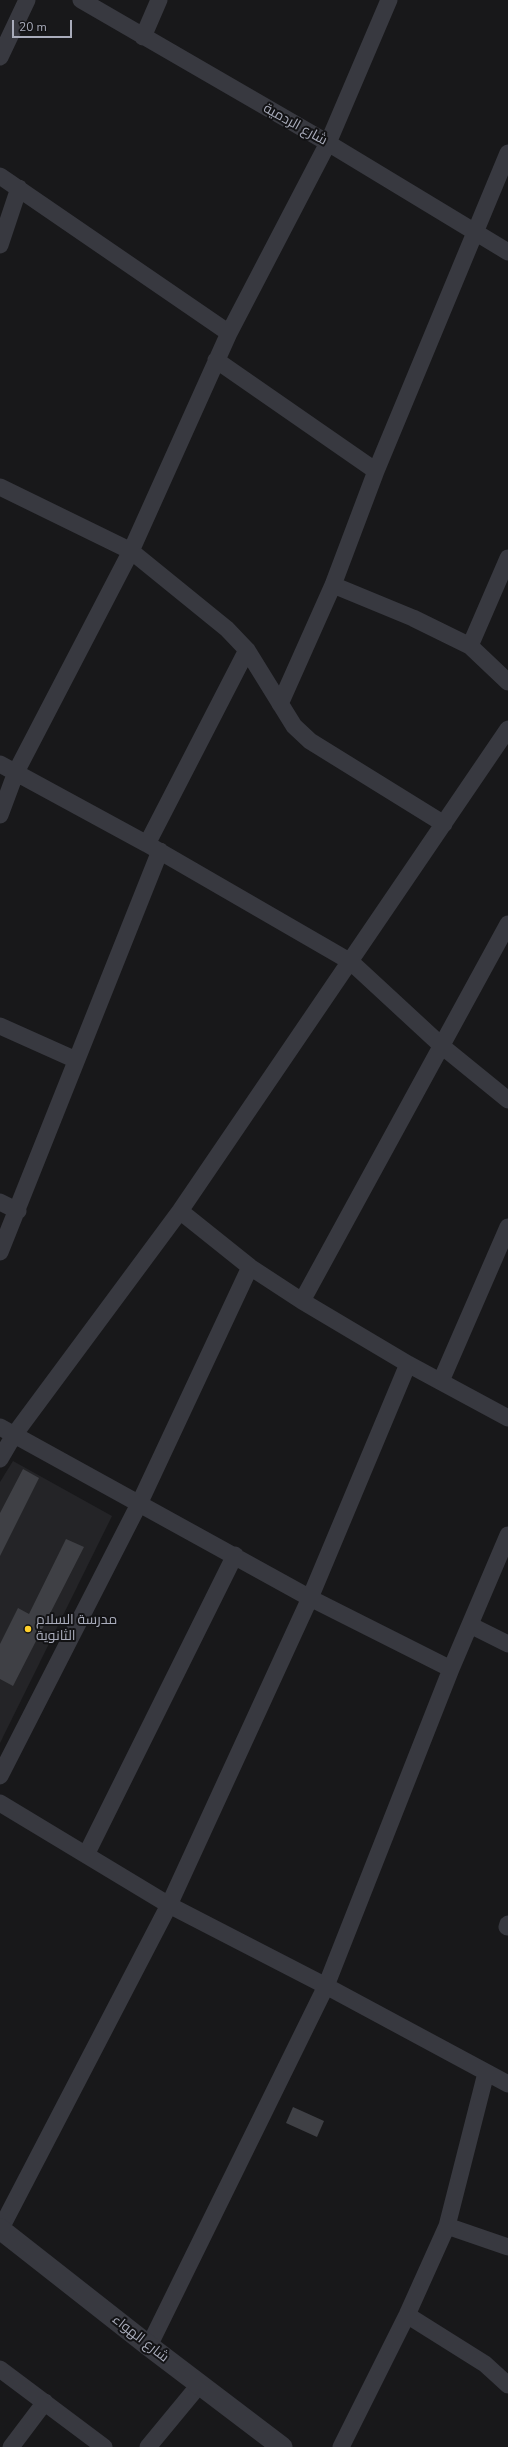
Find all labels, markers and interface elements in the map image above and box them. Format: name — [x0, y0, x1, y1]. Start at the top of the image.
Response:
scale bar — [14, 12, 74, 38]
text: 20 m — [19, 19, 47, 35]
street label: شارع الردمية — [260, 101, 330, 149]
place label: مدرسة السلام الثانوية — [36, 1613, 117, 1646]
marker: مدرسة السلام الثانوية — [23, 1624, 33, 1634]
street label: شارع الهواء — [108, 2312, 172, 2366]

